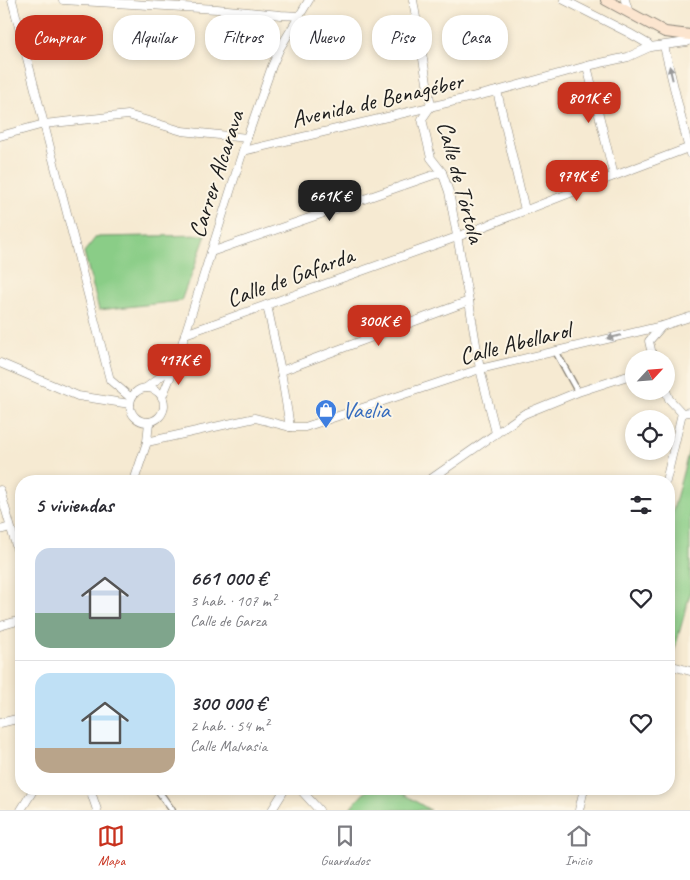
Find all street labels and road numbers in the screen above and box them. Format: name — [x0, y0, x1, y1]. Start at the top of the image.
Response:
street label: Avenida de Benagéber — [288, 65, 468, 134]
street label: Carrer Alcarava — [181, 105, 251, 241]
street label: Calle de Tórtola — [430, 118, 492, 247]
street label: Calle de Gafarda — [222, 239, 360, 314]
street label: Calle Abellarol — [456, 314, 578, 371]

